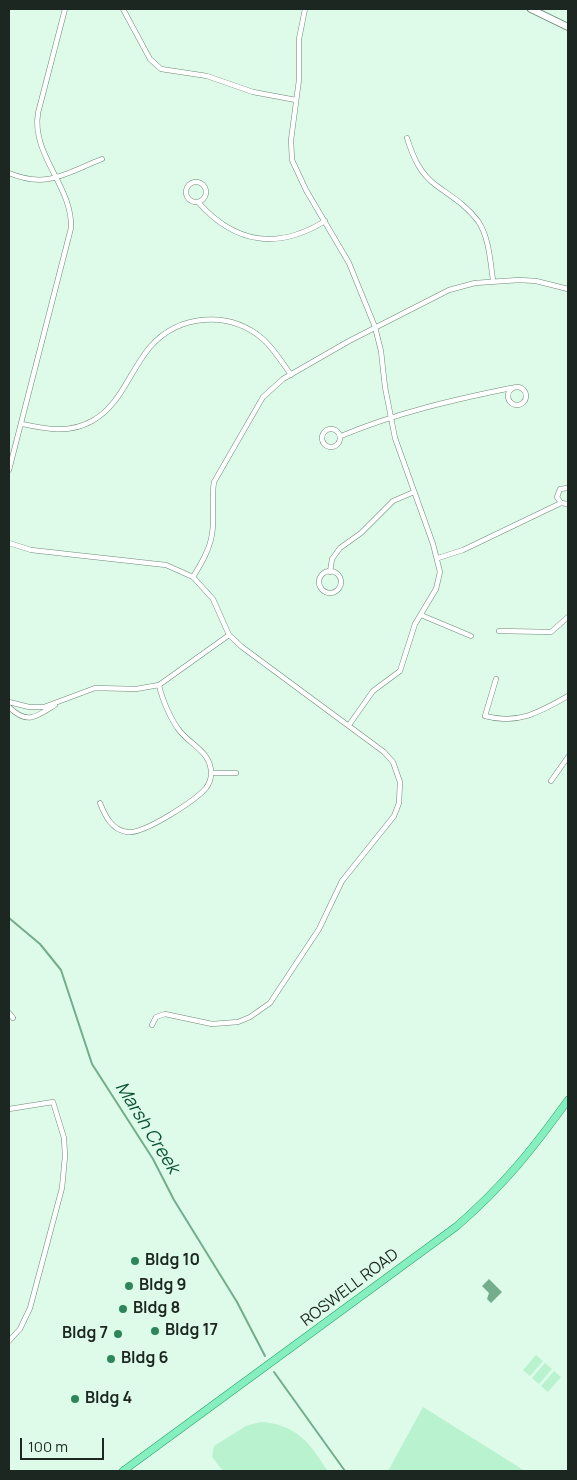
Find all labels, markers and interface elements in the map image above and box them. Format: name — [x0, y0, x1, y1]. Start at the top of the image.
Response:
water label: Marsh Creek — [110, 1078, 184, 1178]
street label: ROSWELL ROAD — [297, 1245, 403, 1331]
place label: Bldg 10 — [145, 1251, 200, 1271]
marker: Bldg 10 — [129, 1255, 141, 1267]
place label: Bldg 9 — [139, 1276, 186, 1296]
marker: Bldg 9 — [123, 1280, 135, 1292]
place label: Bldg 8 — [133, 1299, 180, 1319]
marker: Bldg 8 — [117, 1303, 129, 1315]
place label: Bldg 17 — [165, 1321, 218, 1341]
place label: Bldg 7 — [62, 1324, 108, 1344]
marker: Bldg 17 — [149, 1325, 161, 1337]
marker: Bldg 7 — [112, 1328, 124, 1340]
place label: Bldg 6 — [121, 1349, 168, 1369]
marker: Bldg 6 — [105, 1353, 117, 1365]
place label: Bldg 4 — [85, 1389, 132, 1409]
marker: Bldg 4 — [69, 1393, 81, 1405]
scale bar — [22, 1428, 106, 1460]
text: 100 m — [28, 1436, 68, 1457]

